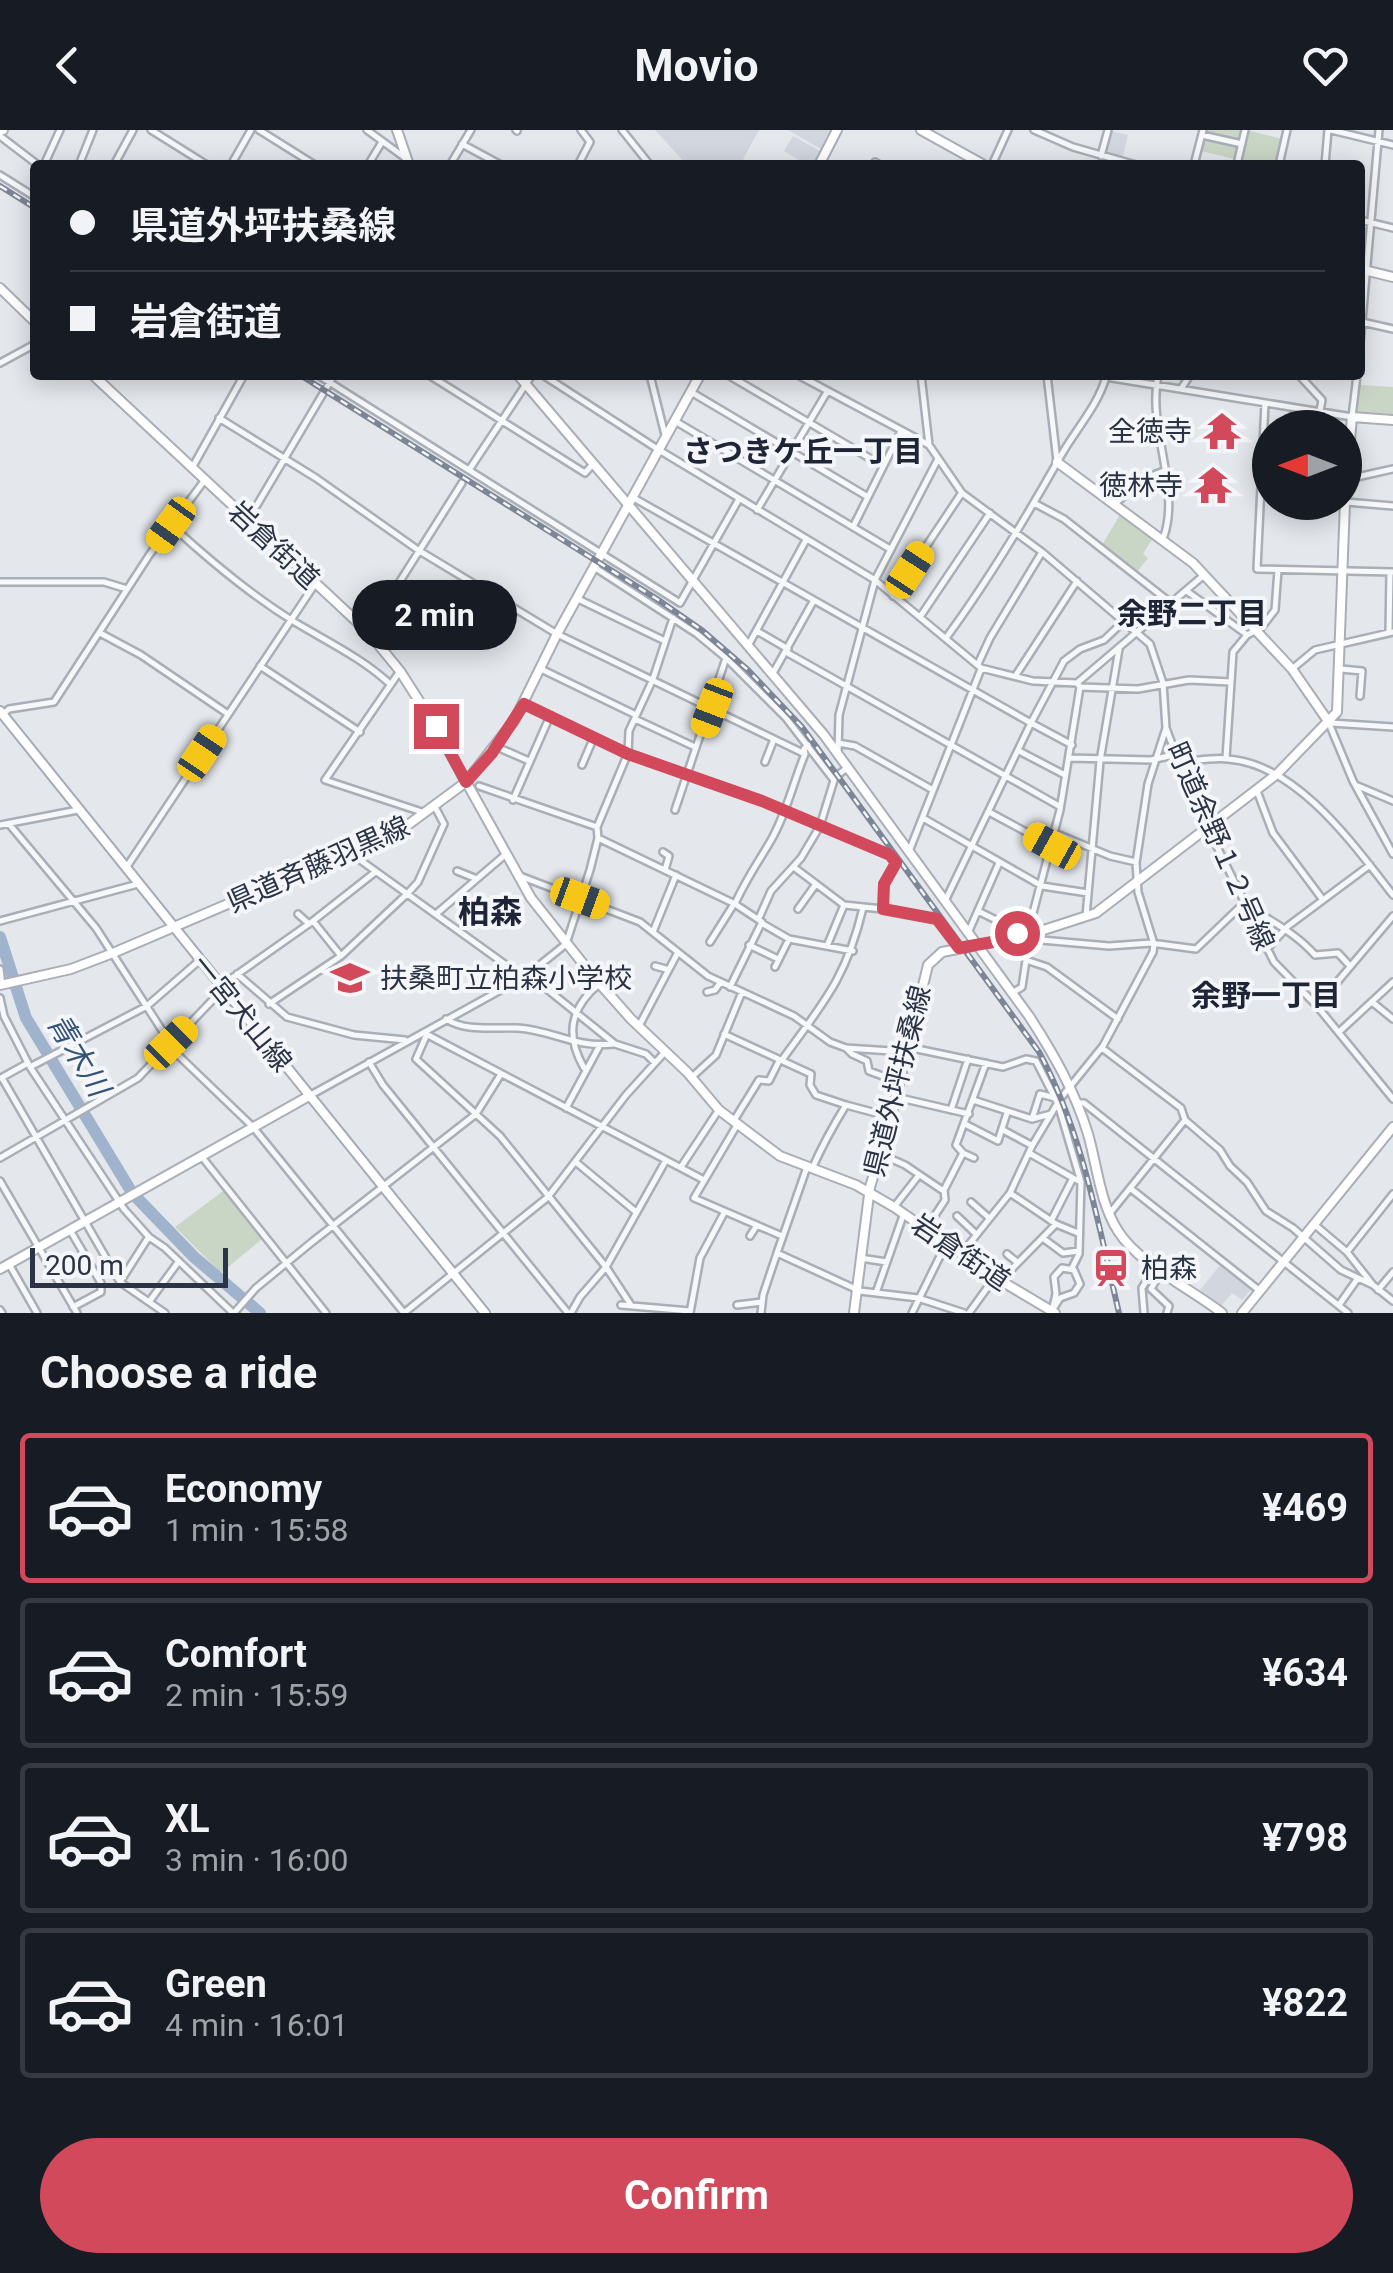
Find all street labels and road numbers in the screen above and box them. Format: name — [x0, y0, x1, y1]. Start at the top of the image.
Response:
street label: 岩倉街道 — [221, 495, 326, 596]
street label: 町道余野１２号線 — [1160, 737, 1281, 955]
street label: 県道斉藤羽黒線 — [222, 810, 414, 919]
street label: 一宮犬山線 — [185, 949, 298, 1078]
street label: 県道外坪扶桑線 — [858, 982, 937, 1180]
street label: 岩倉街道 — [905, 1207, 1016, 1297]

